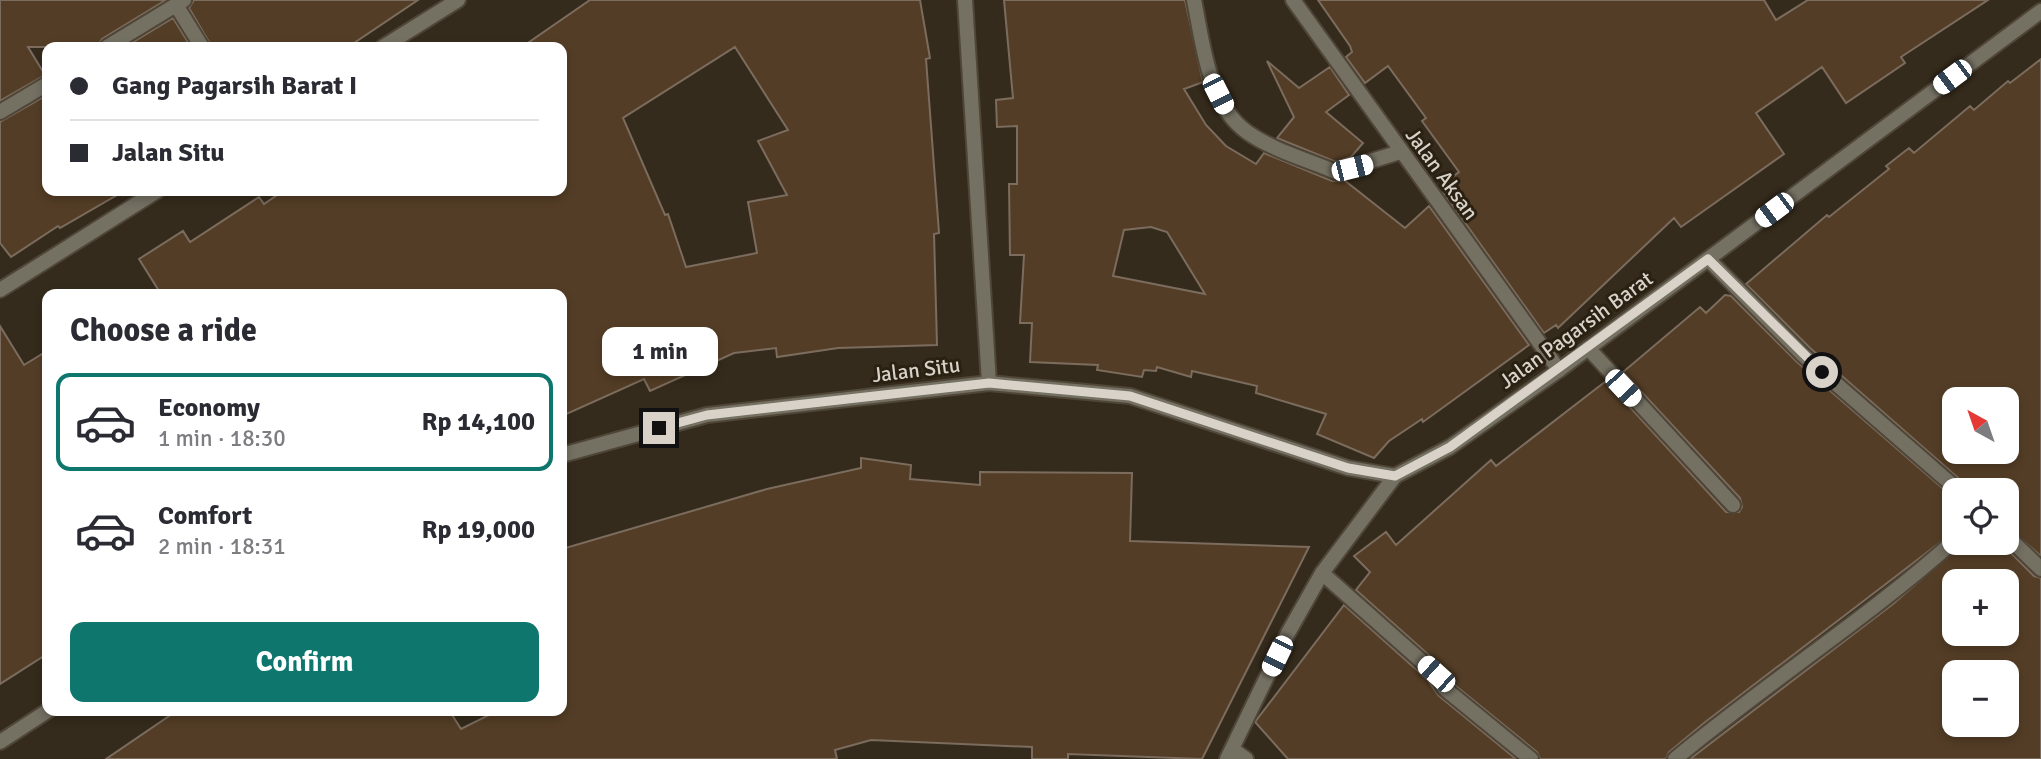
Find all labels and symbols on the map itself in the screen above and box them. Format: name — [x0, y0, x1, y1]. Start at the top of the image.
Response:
car — [1929, 56, 1976, 98]
car — [1200, 71, 1237, 117]
street label: Jalan Aksan — [1400, 123, 1484, 225]
car — [1330, 153, 1375, 183]
car — [1751, 189, 1798, 231]
street label: Jalan Pagarsih Barat — [1494, 266, 1658, 394]
callout: 1 min — [601, 326, 717, 376]
street label: Jalan Situ — [870, 352, 962, 388]
route start — [1806, 356, 1838, 388]
car — [1601, 365, 1646, 411]
north arrow — [1942, 387, 2020, 464]
route end — [643, 412, 675, 444]
car — [1259, 633, 1296, 679]
car — [1414, 652, 1459, 696]

